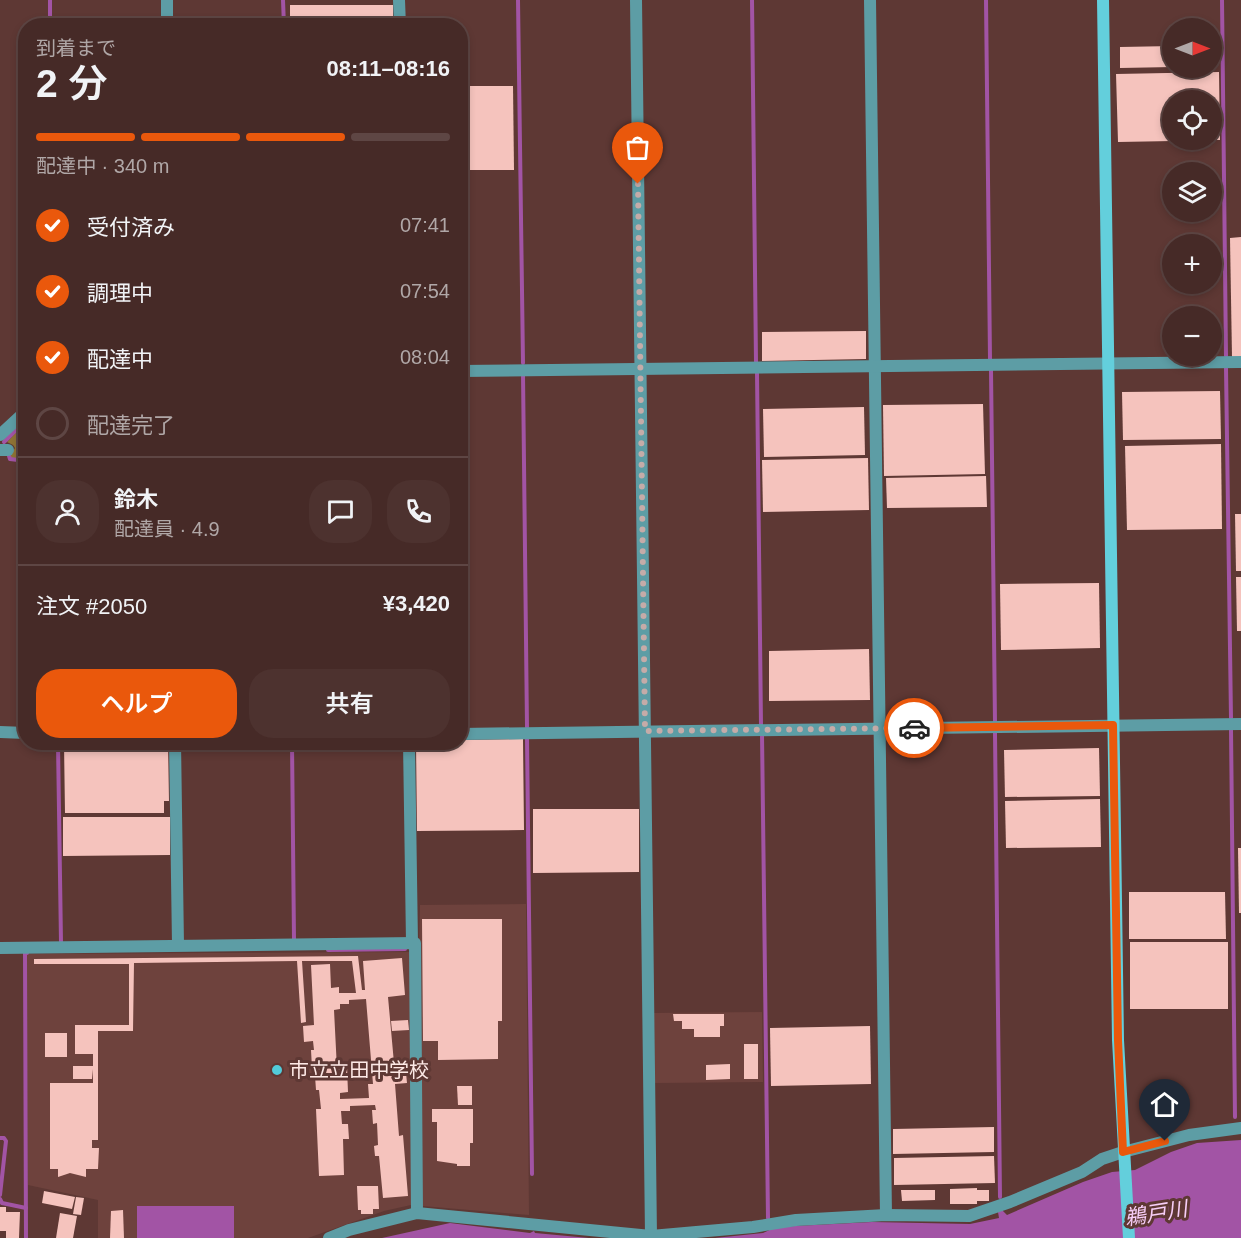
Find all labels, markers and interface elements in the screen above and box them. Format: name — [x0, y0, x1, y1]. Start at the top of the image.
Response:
north arrow — [1162, 18, 1222, 78]
map controls — [1162, 18, 1222, 366]
text: 到着まで — [36, 37, 116, 59]
text: 08:11–08:16 — [326, 56, 450, 81]
text: 2 分 — [36, 62, 108, 105]
button: locate — [1162, 90, 1222, 150]
pin — [612, 122, 663, 184]
icon: bag — [621, 131, 654, 164]
text: 配達中 · 340 m — [36, 155, 169, 177]
button: layers — [1162, 162, 1222, 222]
icon: check — [36, 209, 69, 242]
text: 07:41 — [400, 214, 450, 236]
text: 受付済み — [87, 215, 175, 240]
button: + — [1162, 234, 1222, 294]
icon: check — [36, 275, 69, 308]
text: 07:54 — [400, 280, 450, 302]
text: 調理中 — [87, 281, 153, 306]
button: − — [1162, 306, 1222, 366]
icon: check — [36, 341, 69, 374]
text: 08:04 — [400, 346, 450, 368]
text: 配達中 — [87, 347, 153, 372]
text: 配達完了 — [87, 413, 175, 438]
button: person — [36, 480, 99, 543]
button: chat — [309, 480, 372, 543]
button: phone — [387, 480, 450, 543]
text: 鈴木 — [114, 487, 158, 512]
text: 配達員 · 4.9 — [114, 518, 220, 540]
text: ¥3,420 — [383, 591, 450, 616]
text: 注文 #2050 — [36, 594, 147, 619]
button: ヘルプ — [36, 669, 237, 738]
button: 共有 — [249, 669, 450, 738]
courier — [884, 698, 944, 758]
icon: car — [898, 712, 931, 745]
place label: 市立立田中学校 — [289, 1059, 429, 1081]
marker: 市立立田中学校 — [270, 1063, 284, 1077]
pin — [1139, 1079, 1190, 1141]
icon: home — [1148, 1088, 1181, 1121]
water label: 鵜戸川 — [1123, 1196, 1191, 1229]

